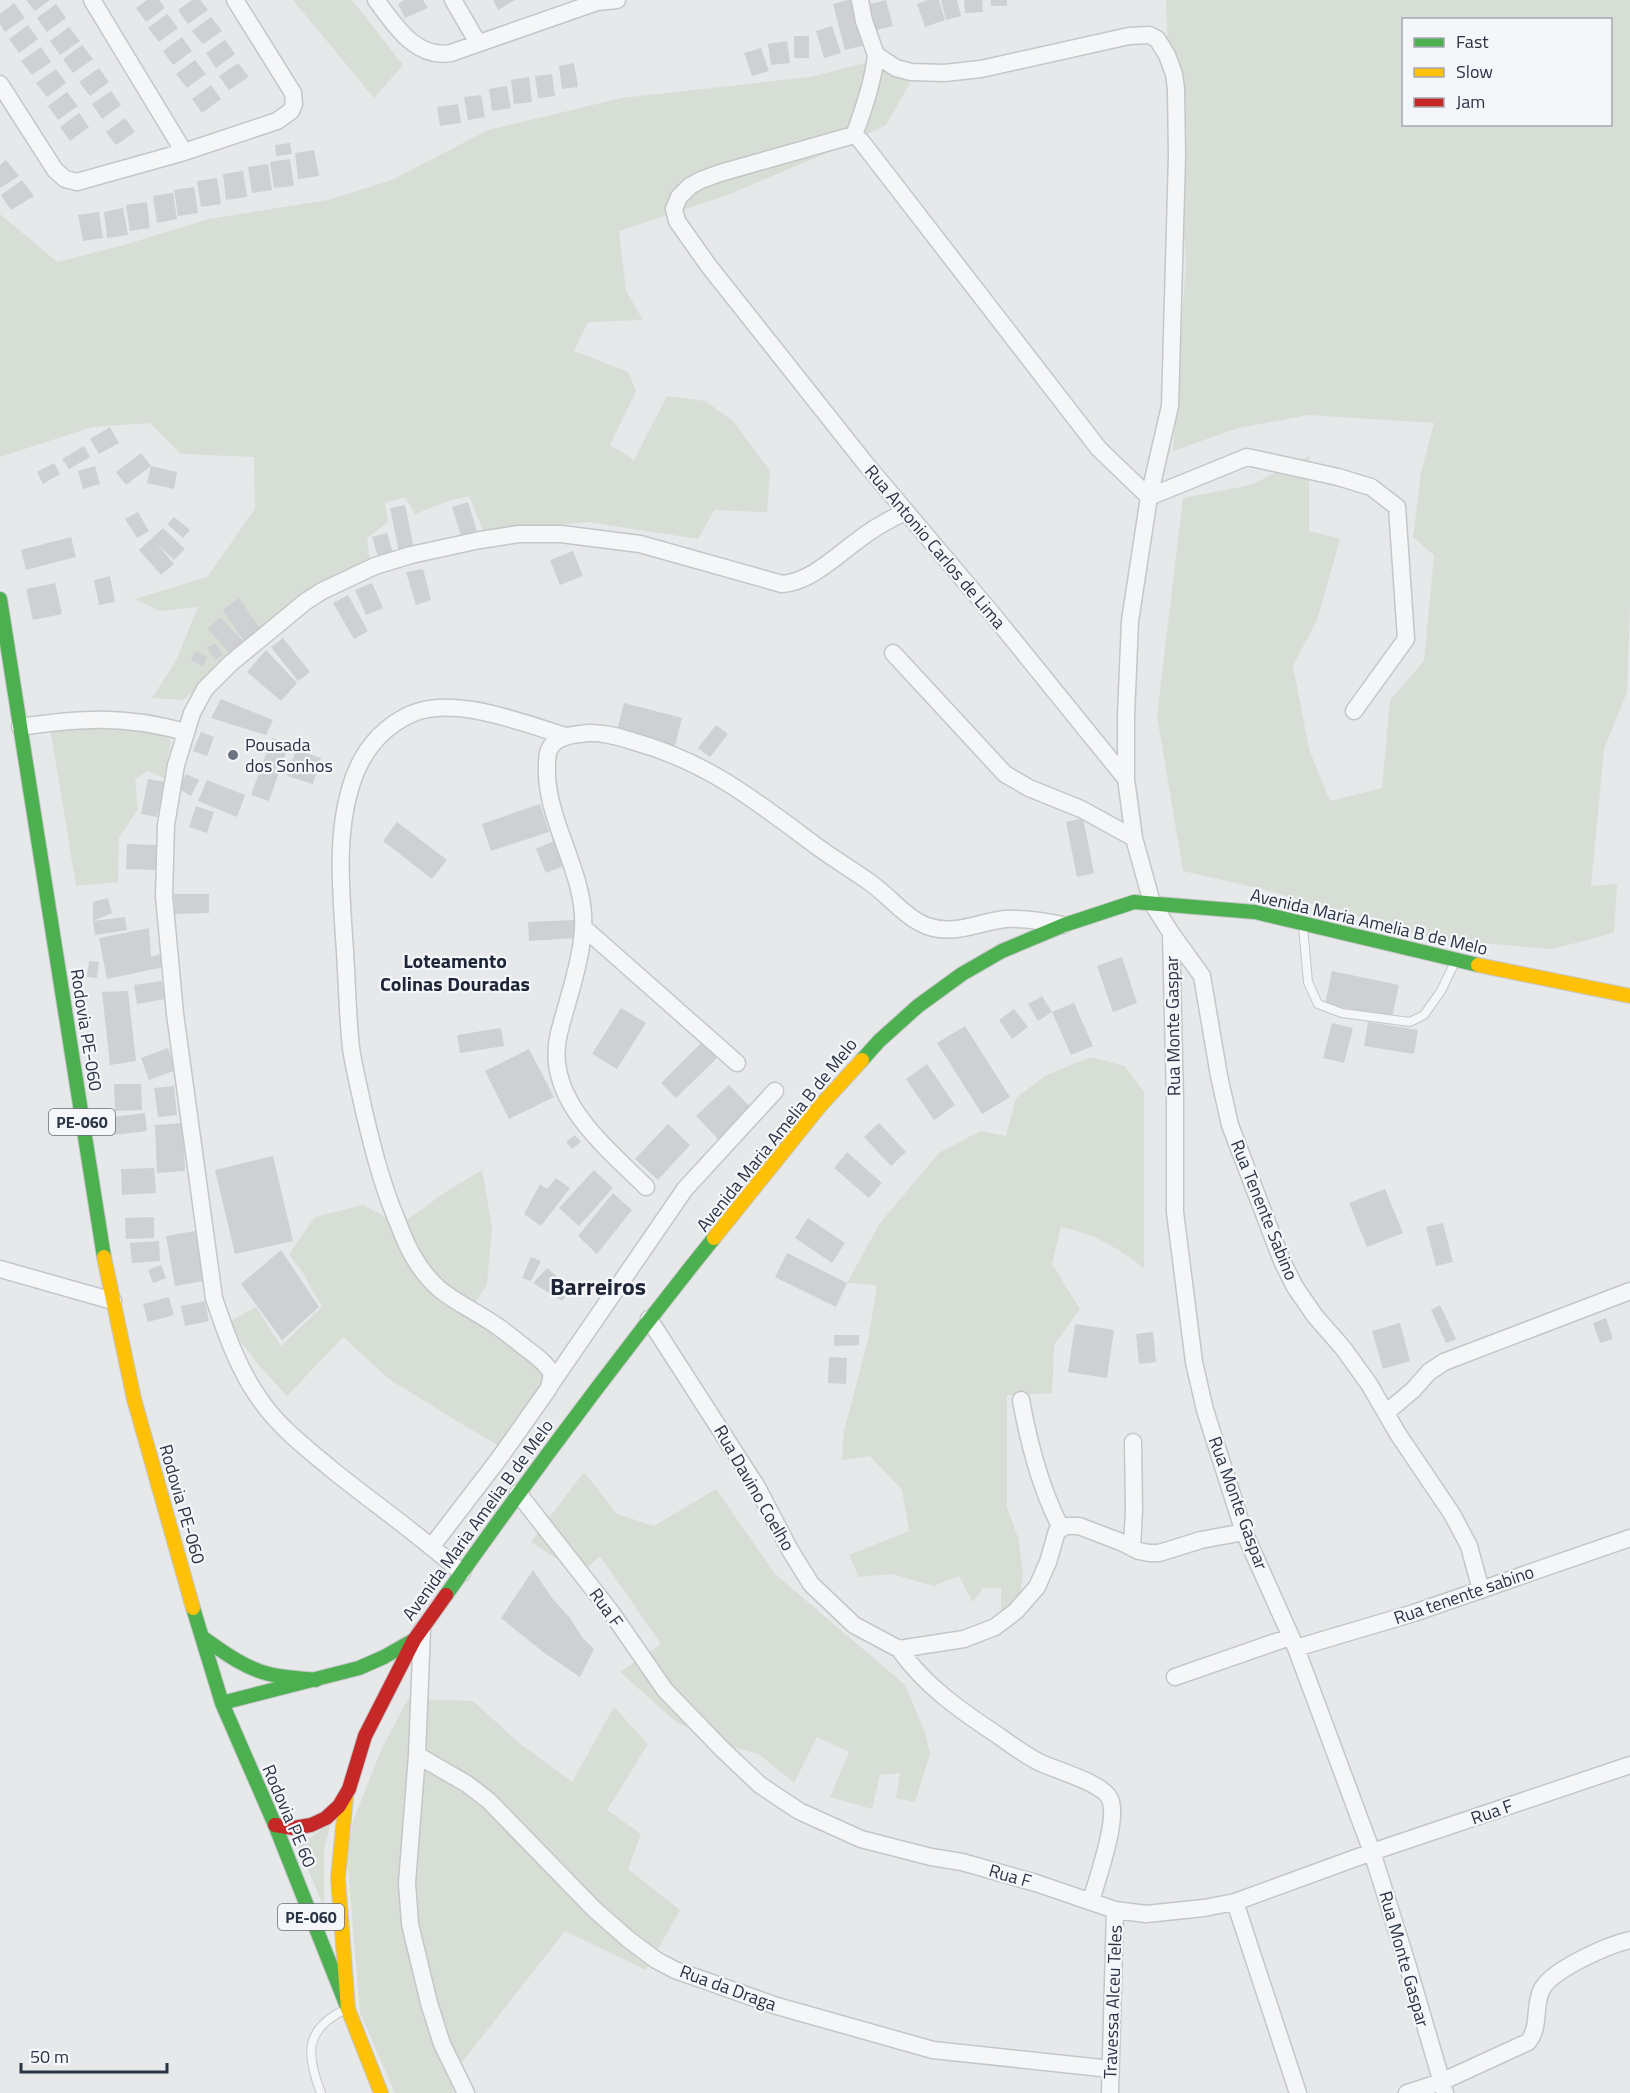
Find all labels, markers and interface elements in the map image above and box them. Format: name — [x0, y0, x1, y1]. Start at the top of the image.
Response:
legend — [1402, 18, 1612, 126]
text: Fast — [1456, 28, 1489, 55]
text: Slow — [1456, 58, 1493, 85]
text: Jam — [1456, 88, 1485, 115]
street label: Rua Antonio Carlos de Lima — [858, 459, 1012, 635]
place label: Pousada dos Sonhos — [245, 731, 333, 779]
marker: Pousada dos Sonhos — [226, 748, 240, 762]
street label: Avenida Maria Amelia B de Melo — [1248, 881, 1490, 962]
district label: Loteamento Colinas Douradas — [380, 945, 530, 999]
street label: Rua Monte Gaspar — [1158, 956, 1187, 1096]
street label: Rodovia PE-060 — [64, 967, 109, 1093]
street label: Avenida Maria Amelia B de Melo — [690, 1032, 863, 1238]
road number: PE-060 — [49, 1109, 115, 1135]
street label: Rua Tenente Sabino — [1224, 1135, 1305, 1284]
district label: Barreiros — [550, 1268, 646, 1304]
street label: Avenida Maria Amelia B de Melo — [395, 1414, 560, 1626]
street label: Rua Davino Coelho — [707, 1420, 801, 1556]
street label: Rua Monte Gaspar — [1202, 1432, 1275, 1573]
street label: Rodovia PE-060 — [153, 1441, 212, 1567]
street label: Rua tenente sabino — [1390, 1558, 1538, 1631]
street label: Rua F — [583, 1582, 630, 1633]
street label: Rodovia PE 60 — [256, 1760, 323, 1872]
street label: Rua F — [1467, 1792, 1517, 1831]
street label: Rua F — [986, 1857, 1035, 1894]
street label: Rua Monte Gaspar — [1372, 1888, 1437, 2030]
road number: PE-060 — [278, 1904, 344, 1930]
street label: Travessa Alceu Teles — [1096, 1924, 1129, 2079]
street label: Rua da Draga — [676, 1958, 780, 2018]
scale bar — [21, 2036, 166, 2074]
text: 50 m — [30, 2043, 69, 2070]

